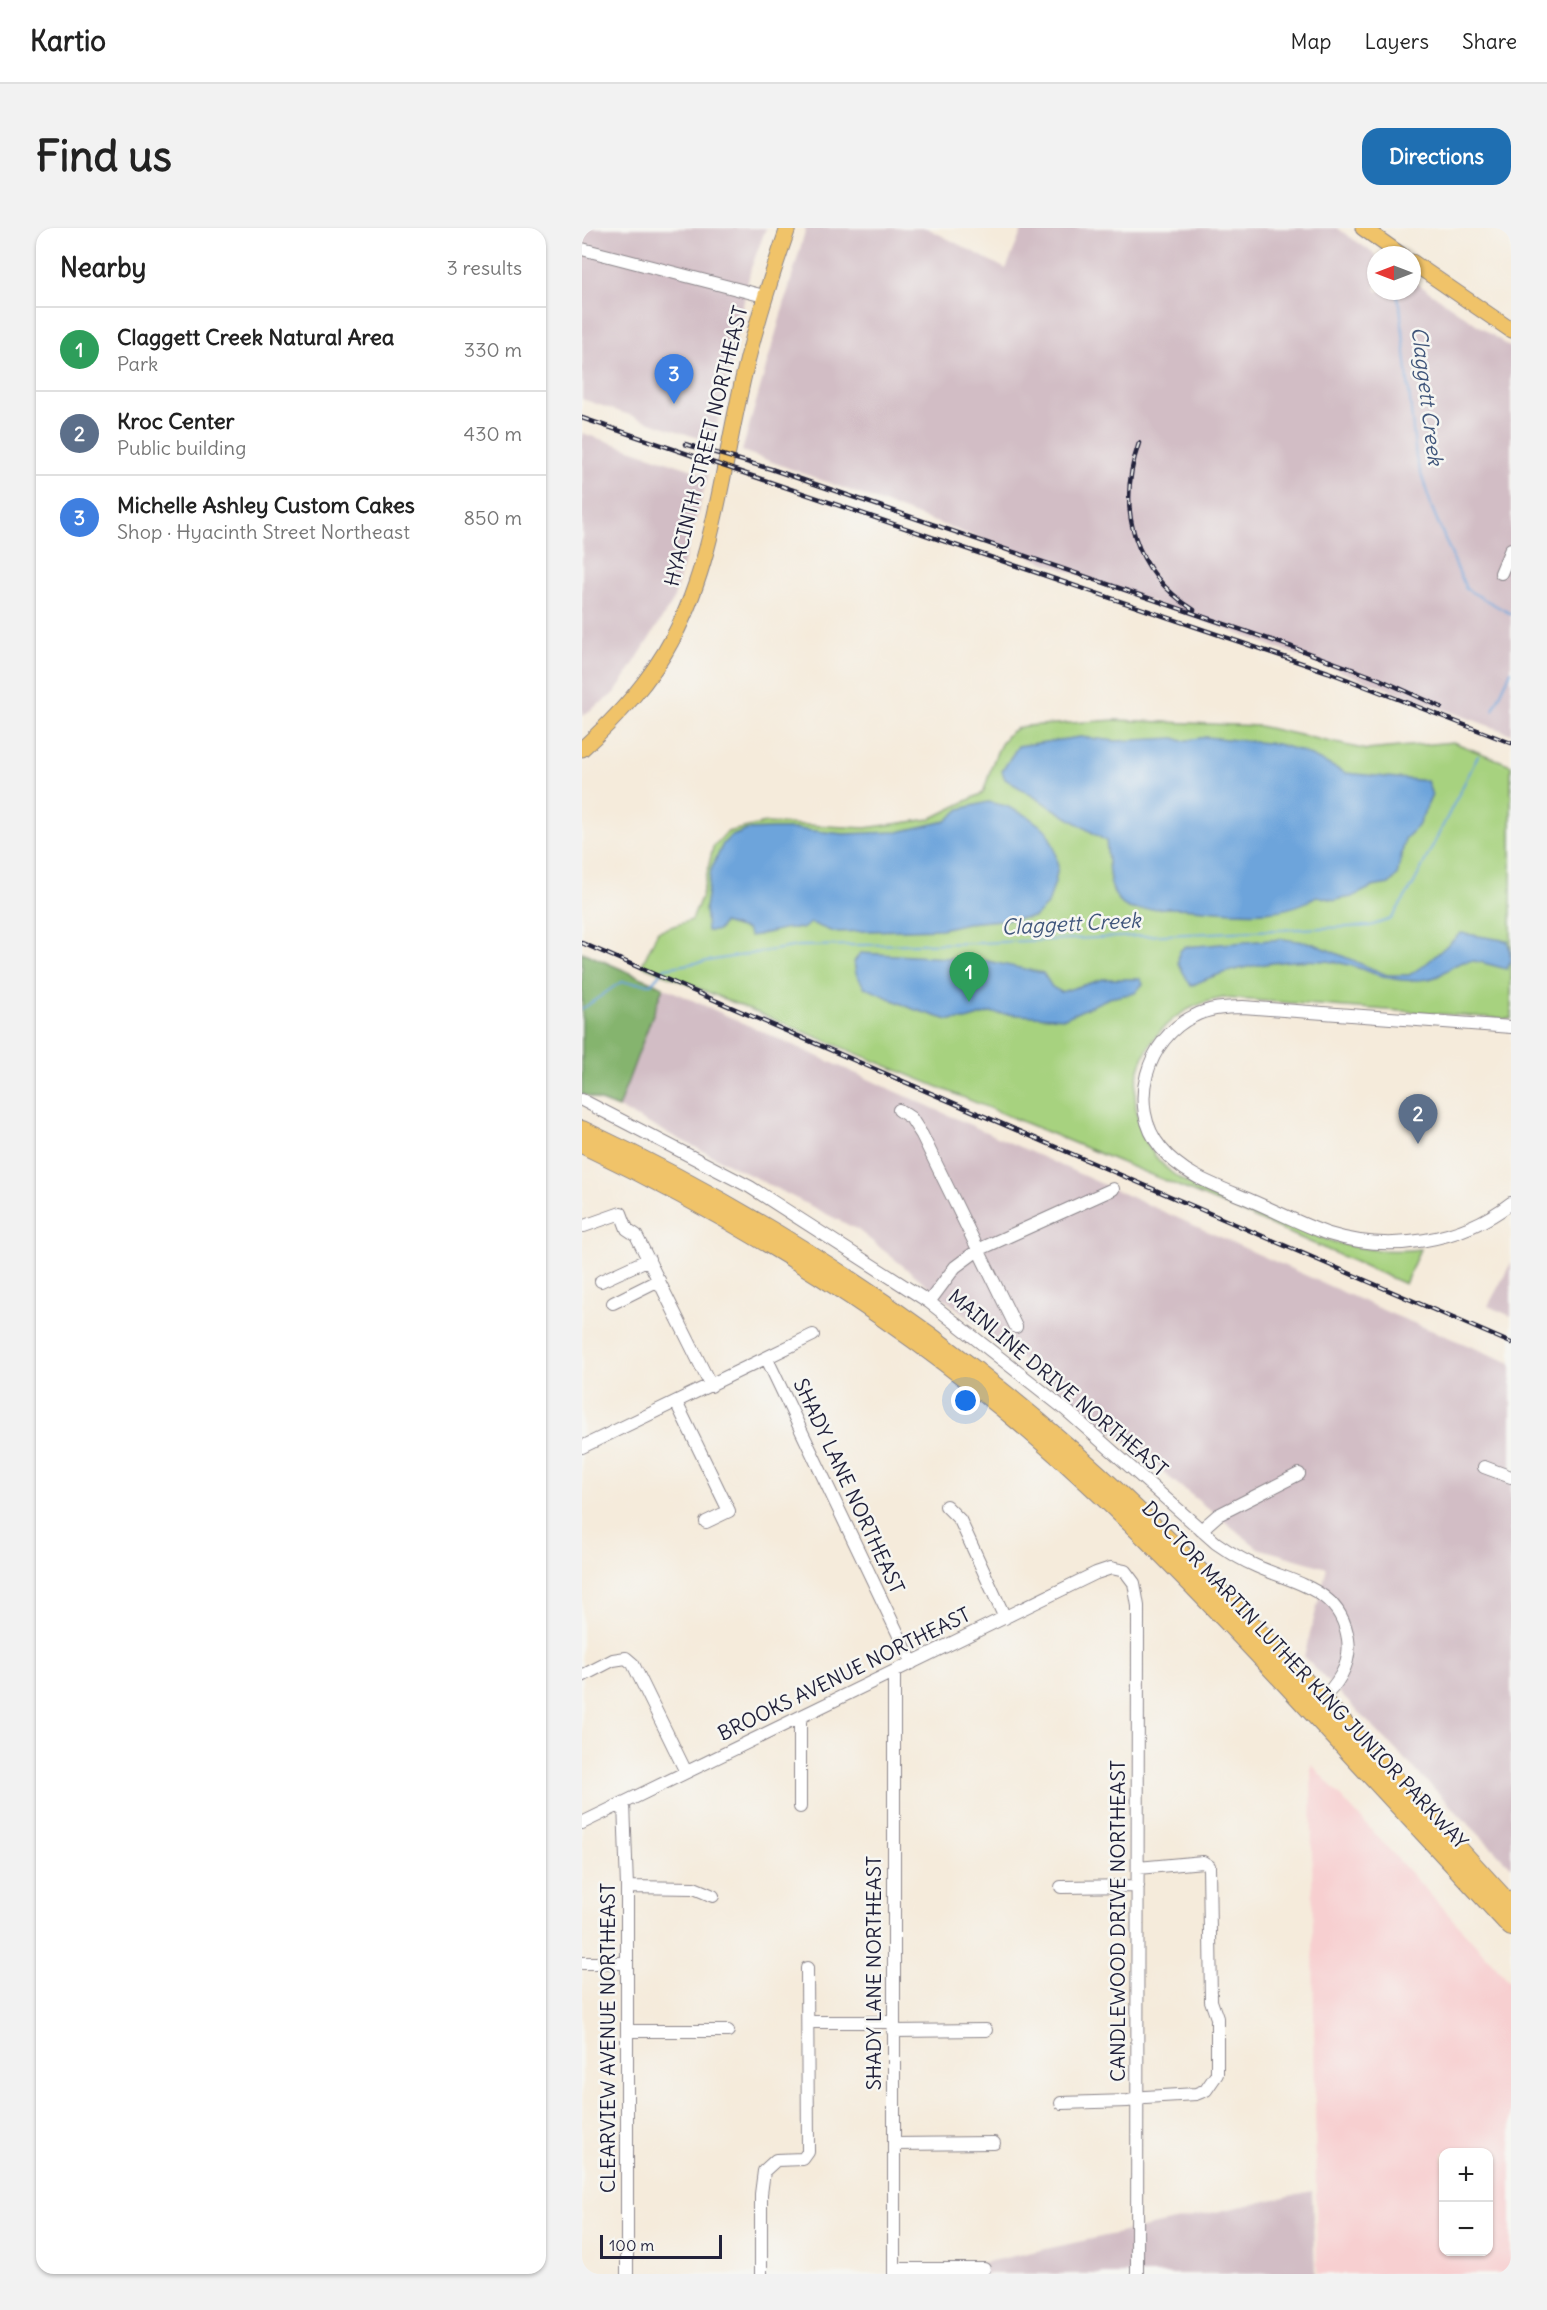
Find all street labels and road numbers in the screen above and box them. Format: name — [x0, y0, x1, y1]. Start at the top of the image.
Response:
street label: HYACINTH STREET NORTHEAST — [659, 303, 753, 589]
street label: MAINLINE DRIVE NORTHEAST — [944, 1283, 1173, 1482]
street label: SHADY LANE NORTHEAST — [789, 1374, 910, 1597]
street label: DOCTOR MARTIN LUTHER KING JUNIOR PARKWAY — [1137, 1496, 1474, 1854]
street label: BROOKS AVENUE NORTHEAST — [713, 1601, 974, 1746]
street label: CANDLEWOOD DRIVE NORTHEAST — [1105, 1760, 1130, 2082]
street label: SHADY LANE NORTHEAST — [861, 1856, 886, 2090]
street label: CLEARVIEW AVENUE NORTHEAST — [595, 1883, 620, 2193]

